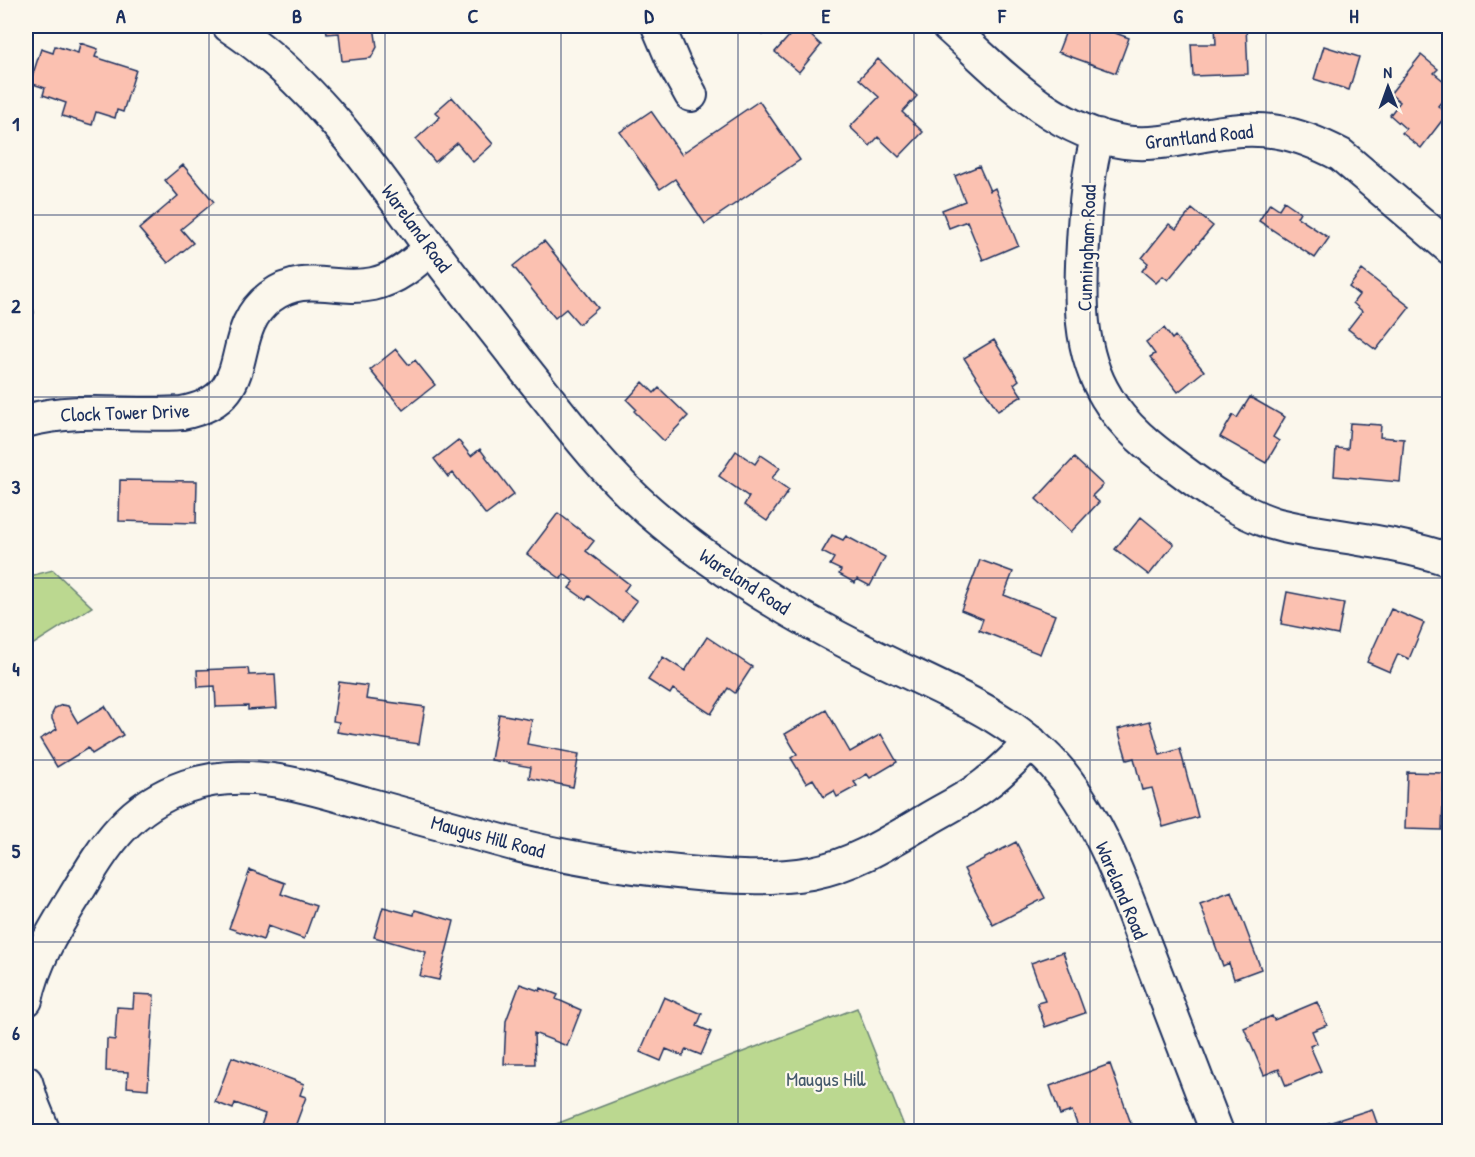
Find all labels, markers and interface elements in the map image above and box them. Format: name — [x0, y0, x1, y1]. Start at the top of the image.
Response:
text: A — [116, 2, 126, 29]
text: B — [292, 2, 302, 29]
text: C — [468, 2, 479, 29]
text: D — [644, 2, 654, 29]
text: E — [822, 2, 831, 29]
text: F — [997, 2, 1007, 29]
text: G — [1173, 2, 1183, 29]
text: H — [1349, 2, 1359, 29]
north arrow — [1358, 57, 1418, 117]
text: N — [1383, 61, 1393, 83]
text: 1 — [12, 110, 20, 137]
street label: Grantland Road — [1144, 117, 1255, 155]
street label: Wareland Road — [376, 178, 458, 278]
street label: Cunningham Road — [1070, 184, 1102, 312]
text: 2 — [11, 292, 21, 319]
street label: Clock Tower Drive — [60, 396, 190, 428]
text: 3 — [12, 473, 21, 500]
street label: Wareland Road — [694, 542, 796, 621]
text: 4 — [12, 655, 20, 682]
street label: Maugus Hill Road — [428, 808, 548, 864]
text: 5 — [12, 837, 21, 864]
street label: Wareland Road — [1089, 837, 1155, 943]
text: 6 — [12, 1019, 20, 1046]
park label: Maugus Hill — [786, 1065, 866, 1092]

